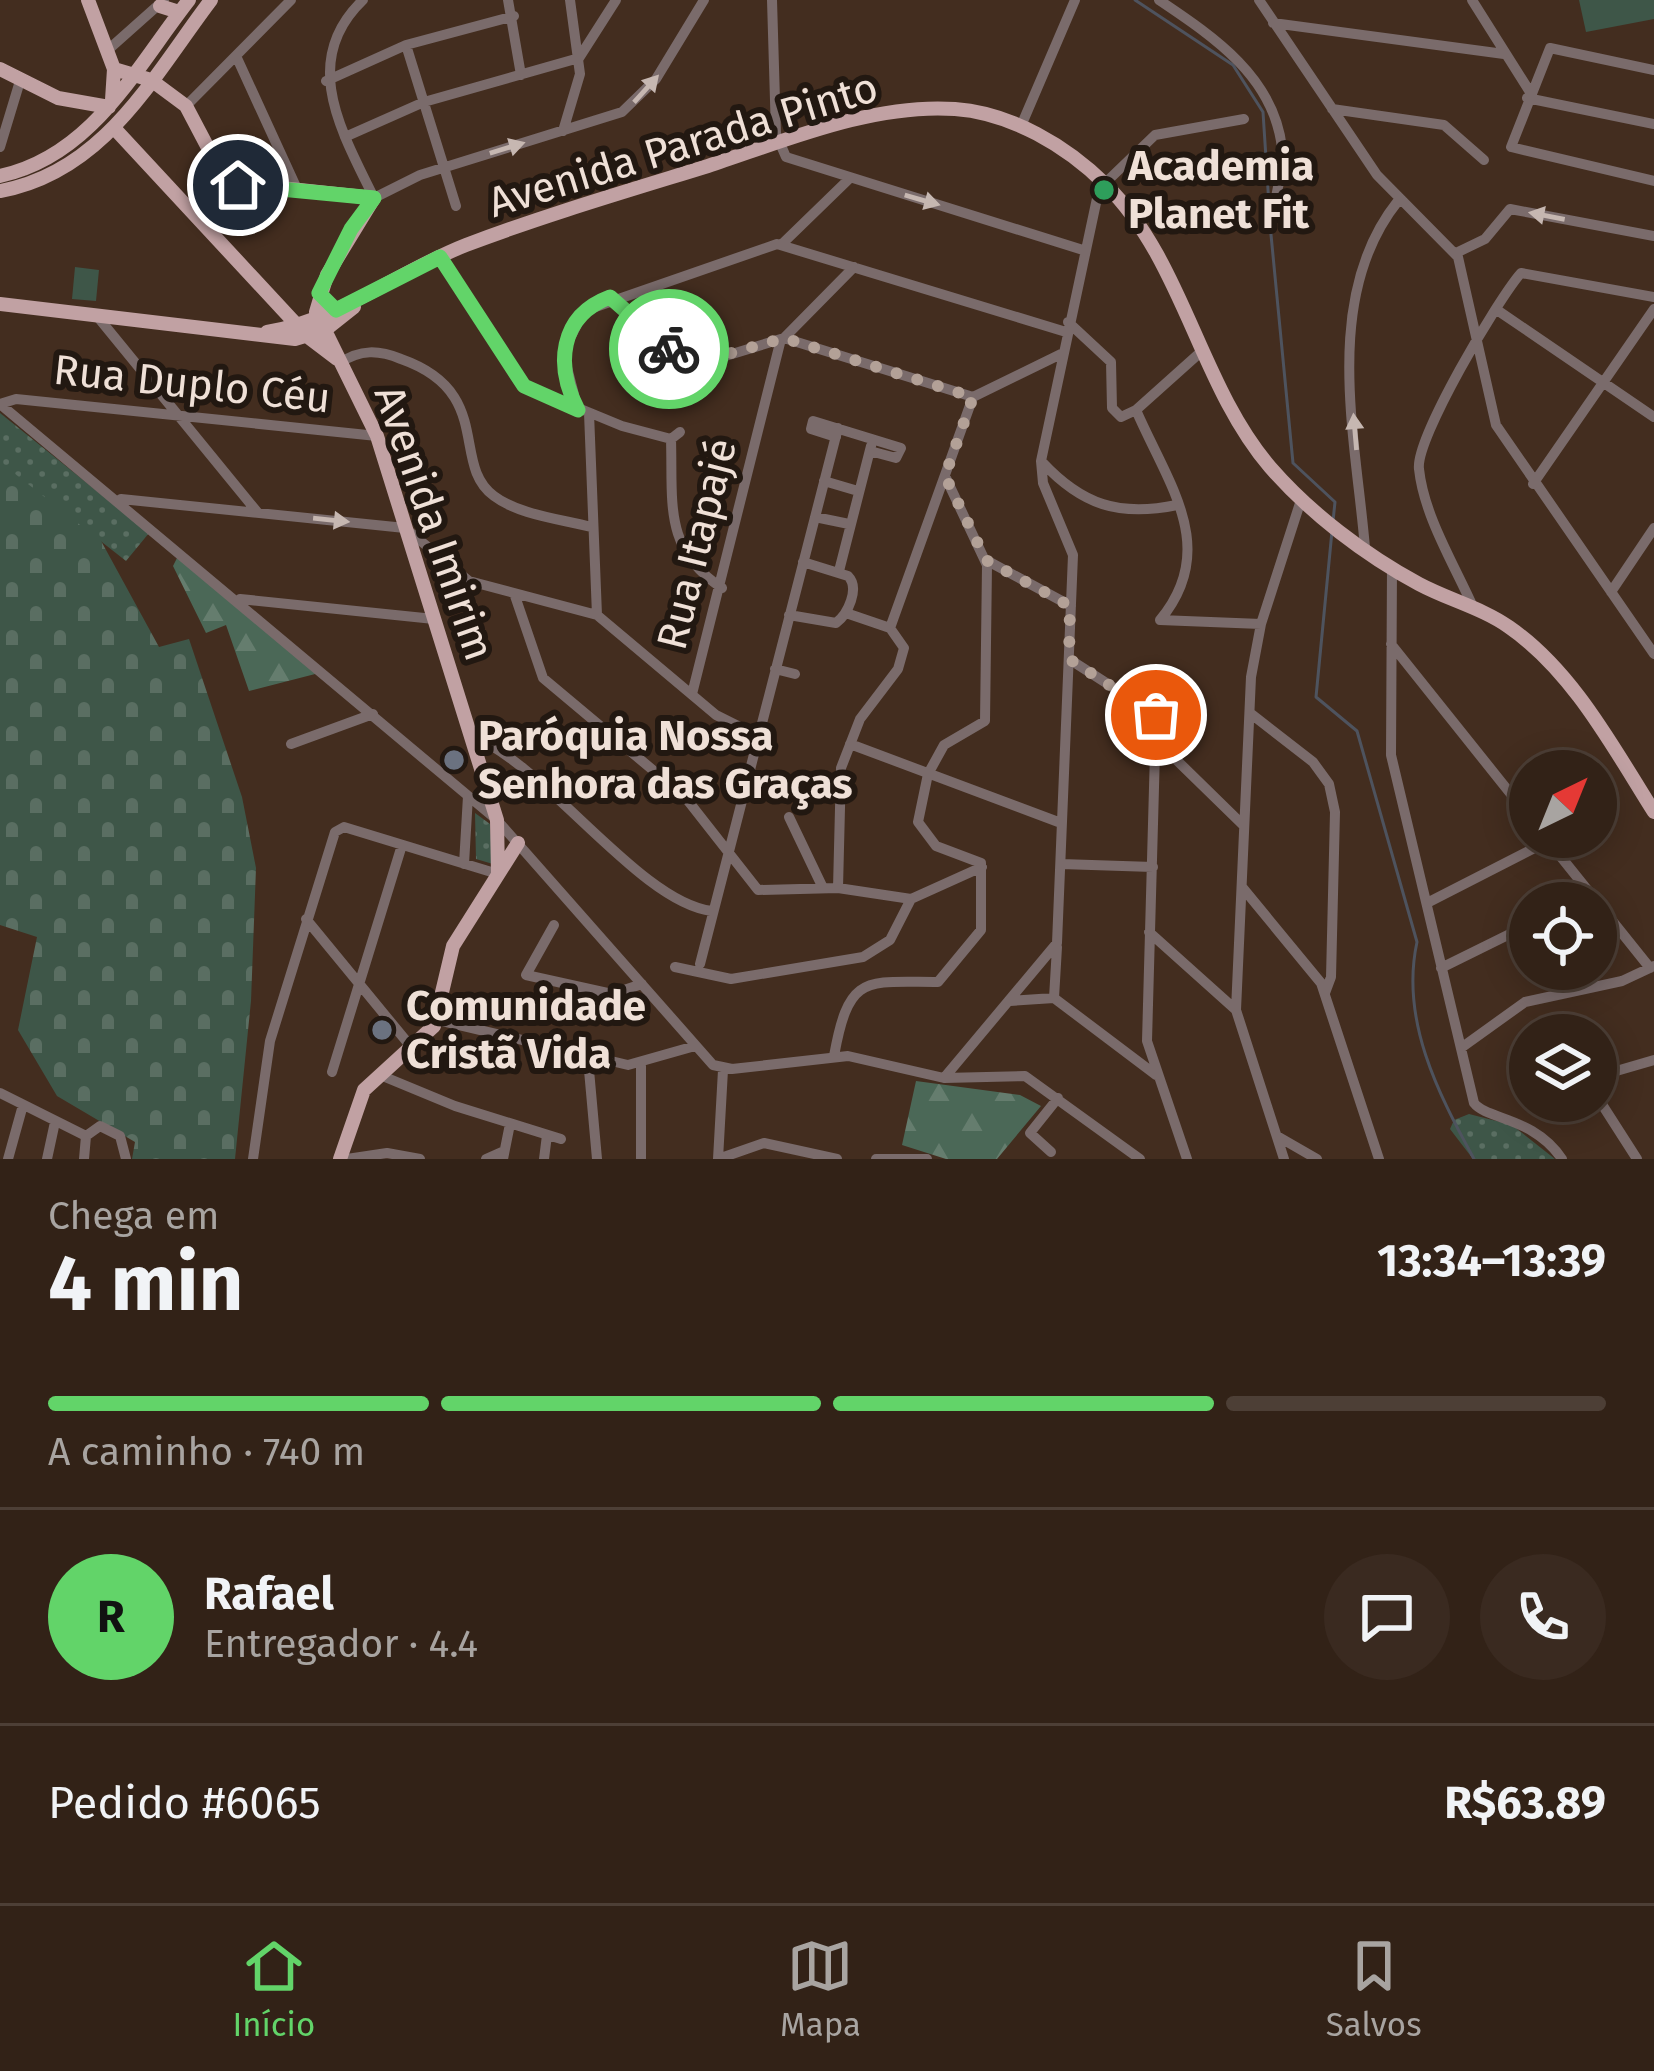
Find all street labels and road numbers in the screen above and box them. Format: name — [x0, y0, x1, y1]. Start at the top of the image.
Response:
street label: Avenida Parada Pinto — [482, 62, 884, 228]
street label: Rua Duplo Céu — [51, 345, 333, 423]
street label: Avenida Imirim — [364, 379, 504, 667]
street label: Rua Itapajé — [647, 433, 747, 655]

